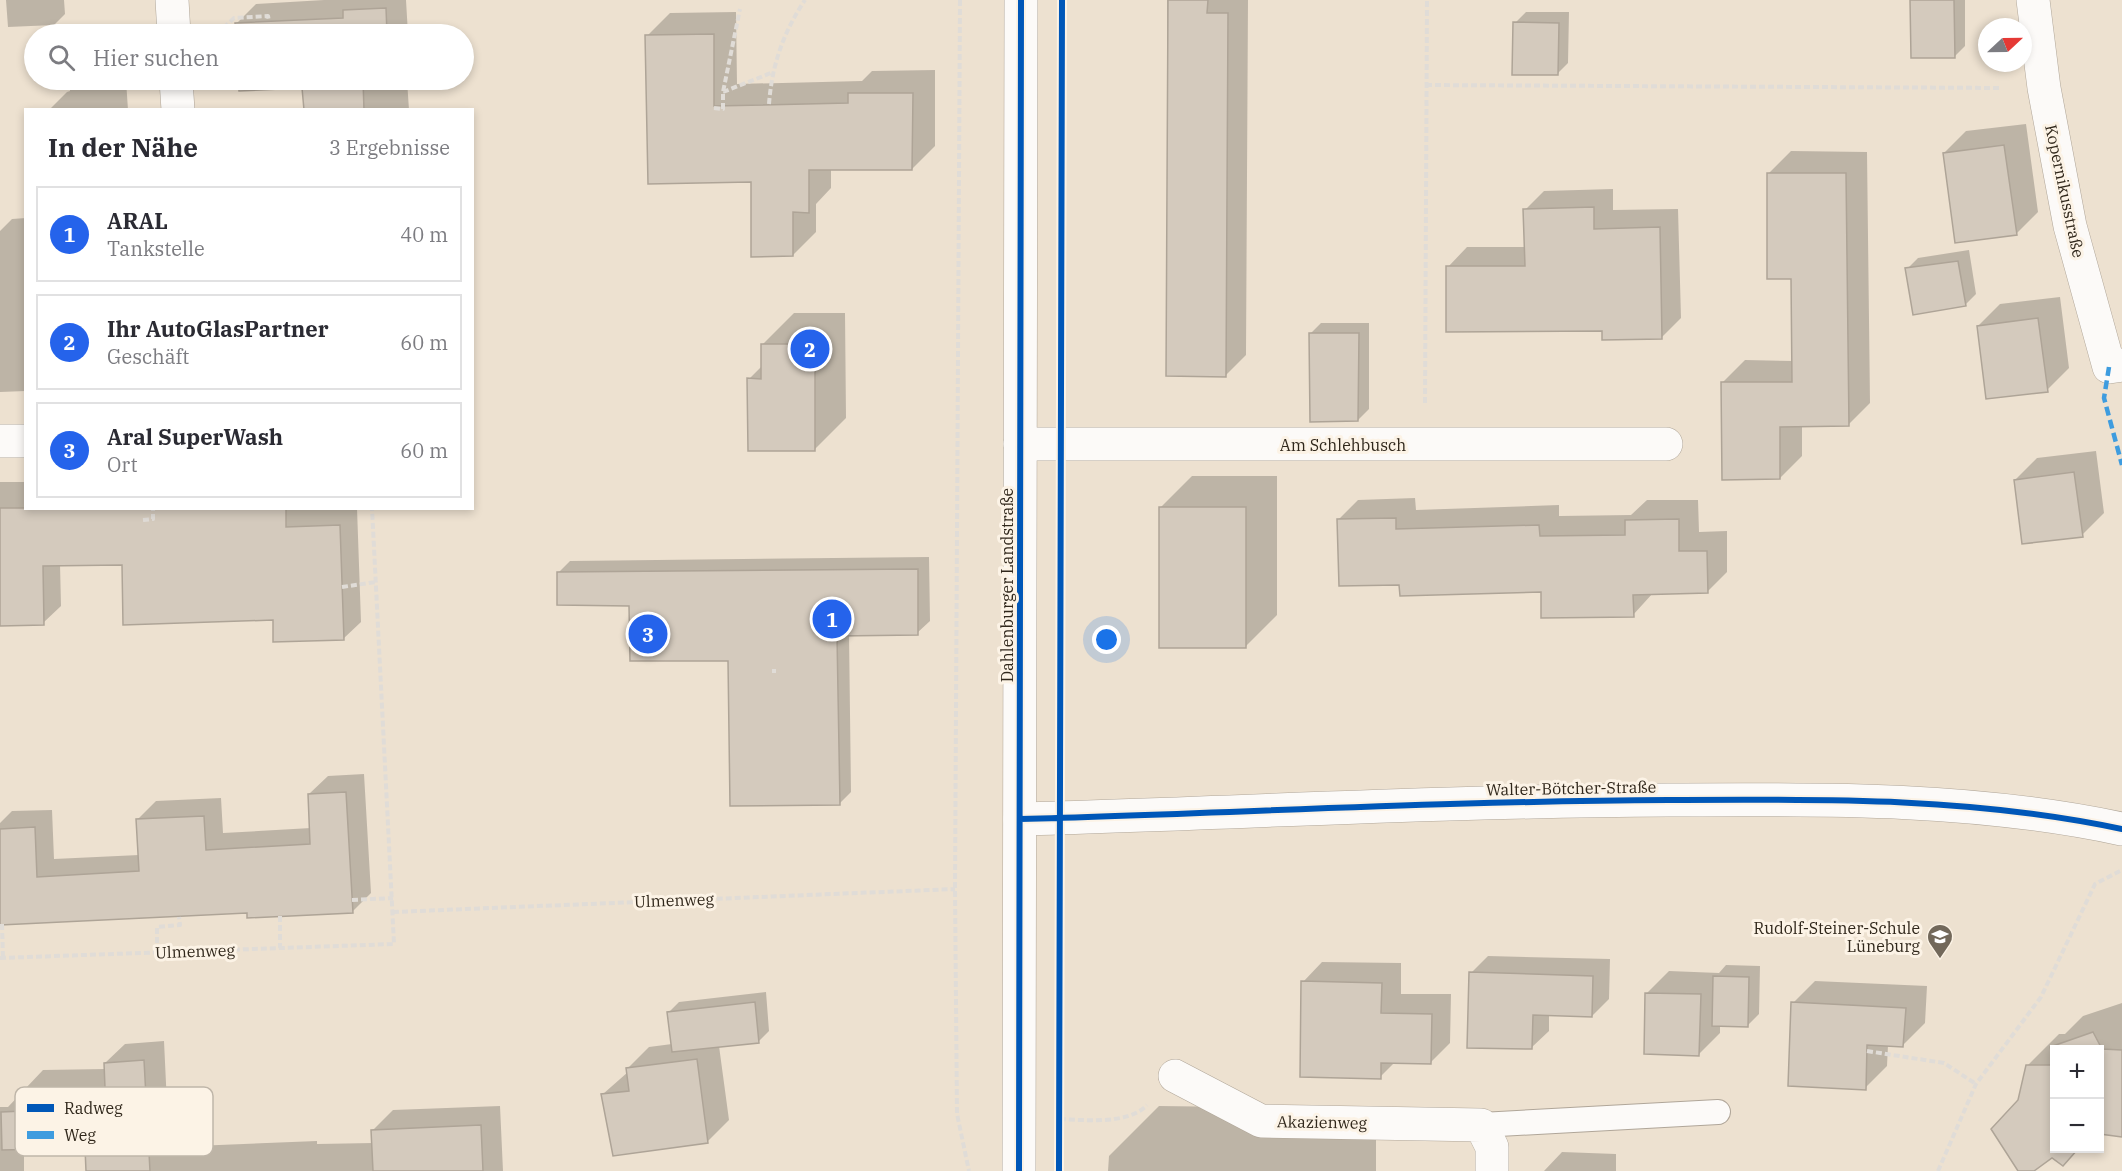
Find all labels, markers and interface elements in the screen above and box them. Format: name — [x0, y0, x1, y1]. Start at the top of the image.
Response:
north arrow — [1978, 18, 2032, 72]
search box — [24, 24, 474, 90]
icon: search — [45, 41, 78, 74]
text: Hier suchen — [93, 43, 219, 72]
street label: Kopernikusstraße — [2041, 123, 2089, 259]
text: In der Nähe — [48, 130, 198, 164]
text: 3 Ergebnisse — [329, 134, 450, 161]
text: ARAL — [107, 206, 168, 235]
text: 1 — [64, 221, 76, 248]
text: 40 m — [400, 221, 448, 248]
text: Tankstelle — [107, 235, 205, 262]
text: Ihr AutoGlasPartner — [107, 314, 329, 343]
pin: 2 — [790, 326, 830, 372]
text: 2 — [64, 329, 76, 356]
text: 60 m — [400, 329, 448, 356]
text: Geschäft — [107, 343, 189, 370]
text: Aral SuperWash — [107, 422, 283, 451]
street label: Am Schlehbusch — [1280, 435, 1406, 455]
text: 3 — [64, 437, 76, 464]
text: 60 m — [400, 437, 448, 464]
text: Ort — [107, 451, 137, 478]
street label: Dahlenburger Landstraße — [997, 488, 1017, 682]
pin: 1 — [812, 596, 852, 642]
pin: 3 — [628, 612, 668, 656]
your location — [1092, 625, 1121, 654]
street label: Walter-Bötcher-Straße — [1486, 777, 1656, 799]
street label: Ulmenweg — [634, 889, 715, 911]
place label: Rudolf-Steiner-Schule Lüneburg — [1754, 918, 1920, 956]
school or university icon: Rudolf-Steiner-Schule Lüneburg — [1925, 922, 1955, 960]
street label: Ulmenweg — [155, 940, 236, 962]
map controls — [2050, 1045, 2104, 1153]
button: + — [2050, 1045, 2104, 1099]
legend — [15, 1087, 213, 1156]
text: Radweg — [64, 1098, 123, 1118]
button: − — [2050, 1099, 2104, 1153]
street label: Akazienweg — [1277, 1111, 1368, 1133]
text: Weg — [64, 1125, 96, 1145]

